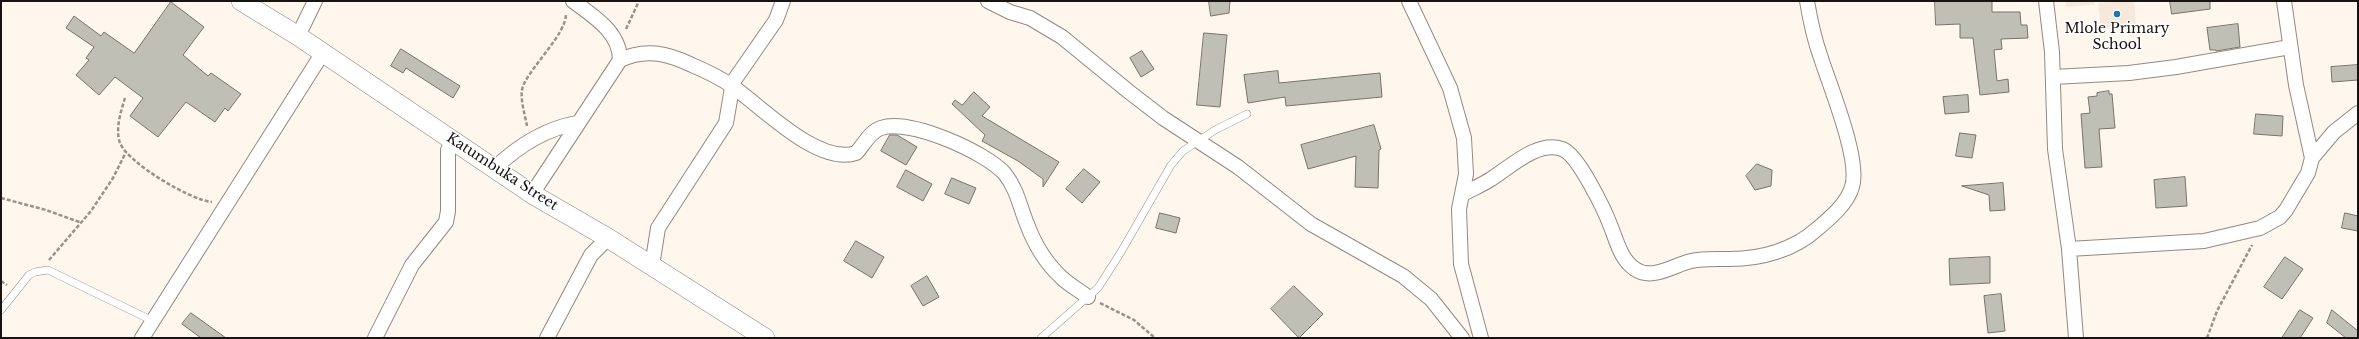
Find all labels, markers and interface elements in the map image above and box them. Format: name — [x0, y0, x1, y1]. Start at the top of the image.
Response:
marker: Mlole Primary School — [2112, 9, 2122, 19]
place label: Mlole Primary School — [2064, 21, 2170, 54]
street label: Katumbuka Street — [443, 130, 561, 214]

